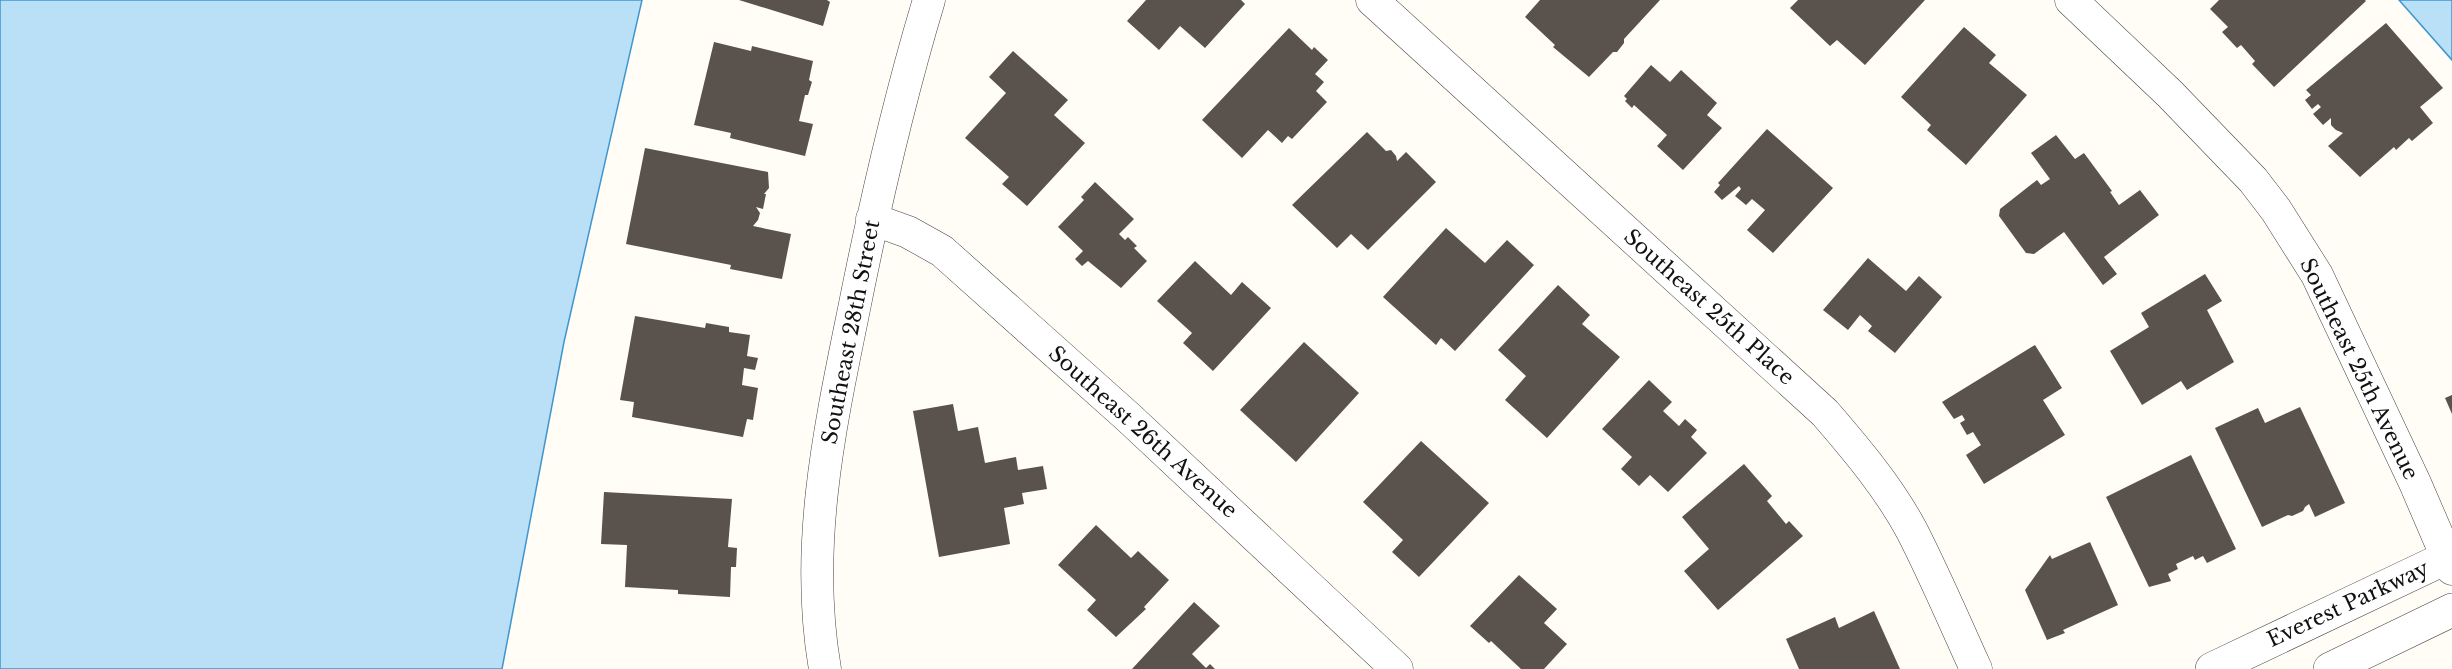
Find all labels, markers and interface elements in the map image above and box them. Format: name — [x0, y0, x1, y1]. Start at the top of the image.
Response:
street label: Southeast 28th Street — [816, 217, 886, 446]
street label: Southeast 25th Place — [1618, 224, 1800, 390]
street label: Southeast 25th Avenue — [2294, 254, 2424, 484]
street label: Southeast 26th Avenue — [1043, 340, 1243, 524]
street label: Everest Parkway — [2263, 555, 2434, 653]

